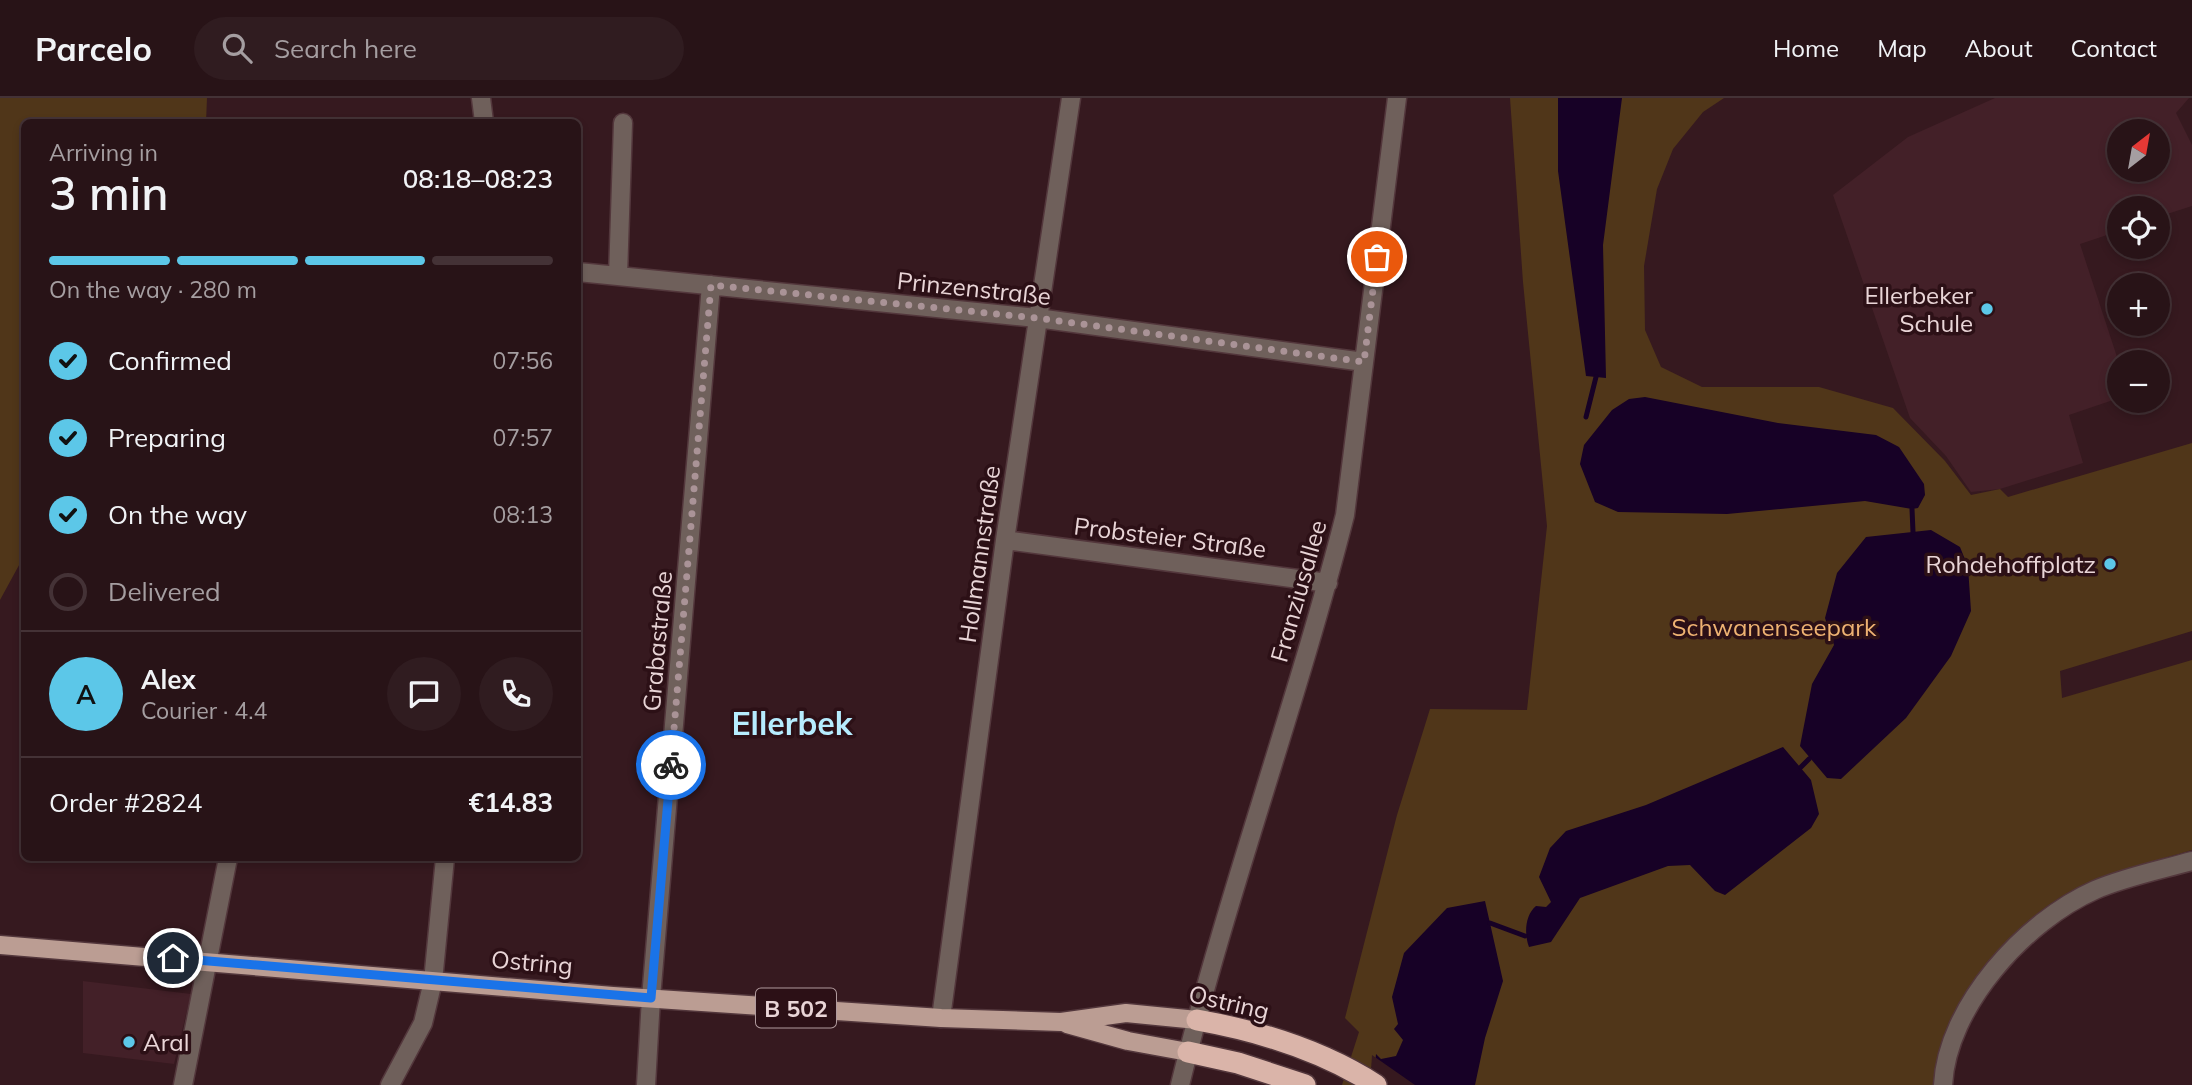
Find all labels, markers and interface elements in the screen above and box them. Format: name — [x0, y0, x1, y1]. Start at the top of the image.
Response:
search box — [194, 17, 684, 80]
text: Parcelo — [35, 28, 152, 69]
icon: search — [218, 29, 256, 67]
text: Search here — [274, 32, 417, 65]
text: Home — [1773, 33, 1839, 63]
text: Map — [1877, 33, 1927, 63]
text: About — [1965, 33, 2033, 63]
text: Contact — [2071, 33, 2157, 63]
north arrow — [2107, 119, 2170, 182]
map controls — [2107, 119, 2170, 413]
text: Arriving in — [49, 138, 158, 167]
text: 08:18–08:23 — [403, 162, 553, 195]
text: 3 min — [49, 164, 168, 222]
button: locate — [2107, 196, 2170, 259]
pin — [1347, 227, 1407, 287]
icon: bag — [1358, 238, 1396, 276]
street label: Prinzenstraße — [896, 265, 1052, 311]
button: + — [2107, 273, 2170, 336]
text: On the way · 280 m — [49, 275, 257, 304]
place label: Ellerbeker Schule — [1864, 280, 1973, 338]
marker: Ellerbeker Schule — [1979, 301, 1995, 317]
icon: check — [49, 342, 87, 380]
text: Confirmed — [108, 344, 232, 377]
text: 07:56 — [493, 346, 553, 375]
button: − — [2107, 350, 2170, 413]
icon: check — [49, 419, 87, 457]
text: Preparing — [108, 421, 226, 454]
text: 07:57 — [493, 423, 553, 452]
street label: Hollmannstraße — [952, 464, 1006, 644]
icon: check — [49, 496, 87, 534]
text: On the way — [108, 498, 247, 531]
text: 08:13 — [493, 500, 553, 529]
street label: Probsteier Straße — [1072, 510, 1268, 564]
street label: Franziusallee — [1263, 517, 1333, 665]
place label: Rohdehoffplatz — [1926, 549, 2096, 579]
marker: Rohdehoffplatz — [2102, 556, 2118, 572]
street label: Grabastraße — [636, 570, 678, 712]
text: Delivered — [108, 575, 221, 608]
park label: Schwanenseepark — [1672, 612, 1877, 642]
button: chat — [387, 657, 461, 731]
button: phone — [479, 657, 553, 731]
text: Alex — [141, 663, 196, 696]
text: A — [76, 678, 96, 711]
text: Courier · 4.4 — [141, 696, 267, 725]
district label: Ellerbek — [732, 703, 854, 743]
courier — [636, 730, 706, 800]
icon: bike — [652, 746, 690, 784]
text: Order #2824 — [49, 786, 202, 819]
text: €14.83 — [469, 786, 553, 819]
pin — [143, 928, 203, 988]
icon: home — [154, 939, 192, 977]
street label: Ostring — [490, 943, 574, 981]
street label: Ostring — [1186, 978, 1272, 1026]
road number: B 502 — [756, 988, 836, 1028]
place label: Aral — [143, 1027, 189, 1057]
marker: Aral — [121, 1034, 137, 1050]

